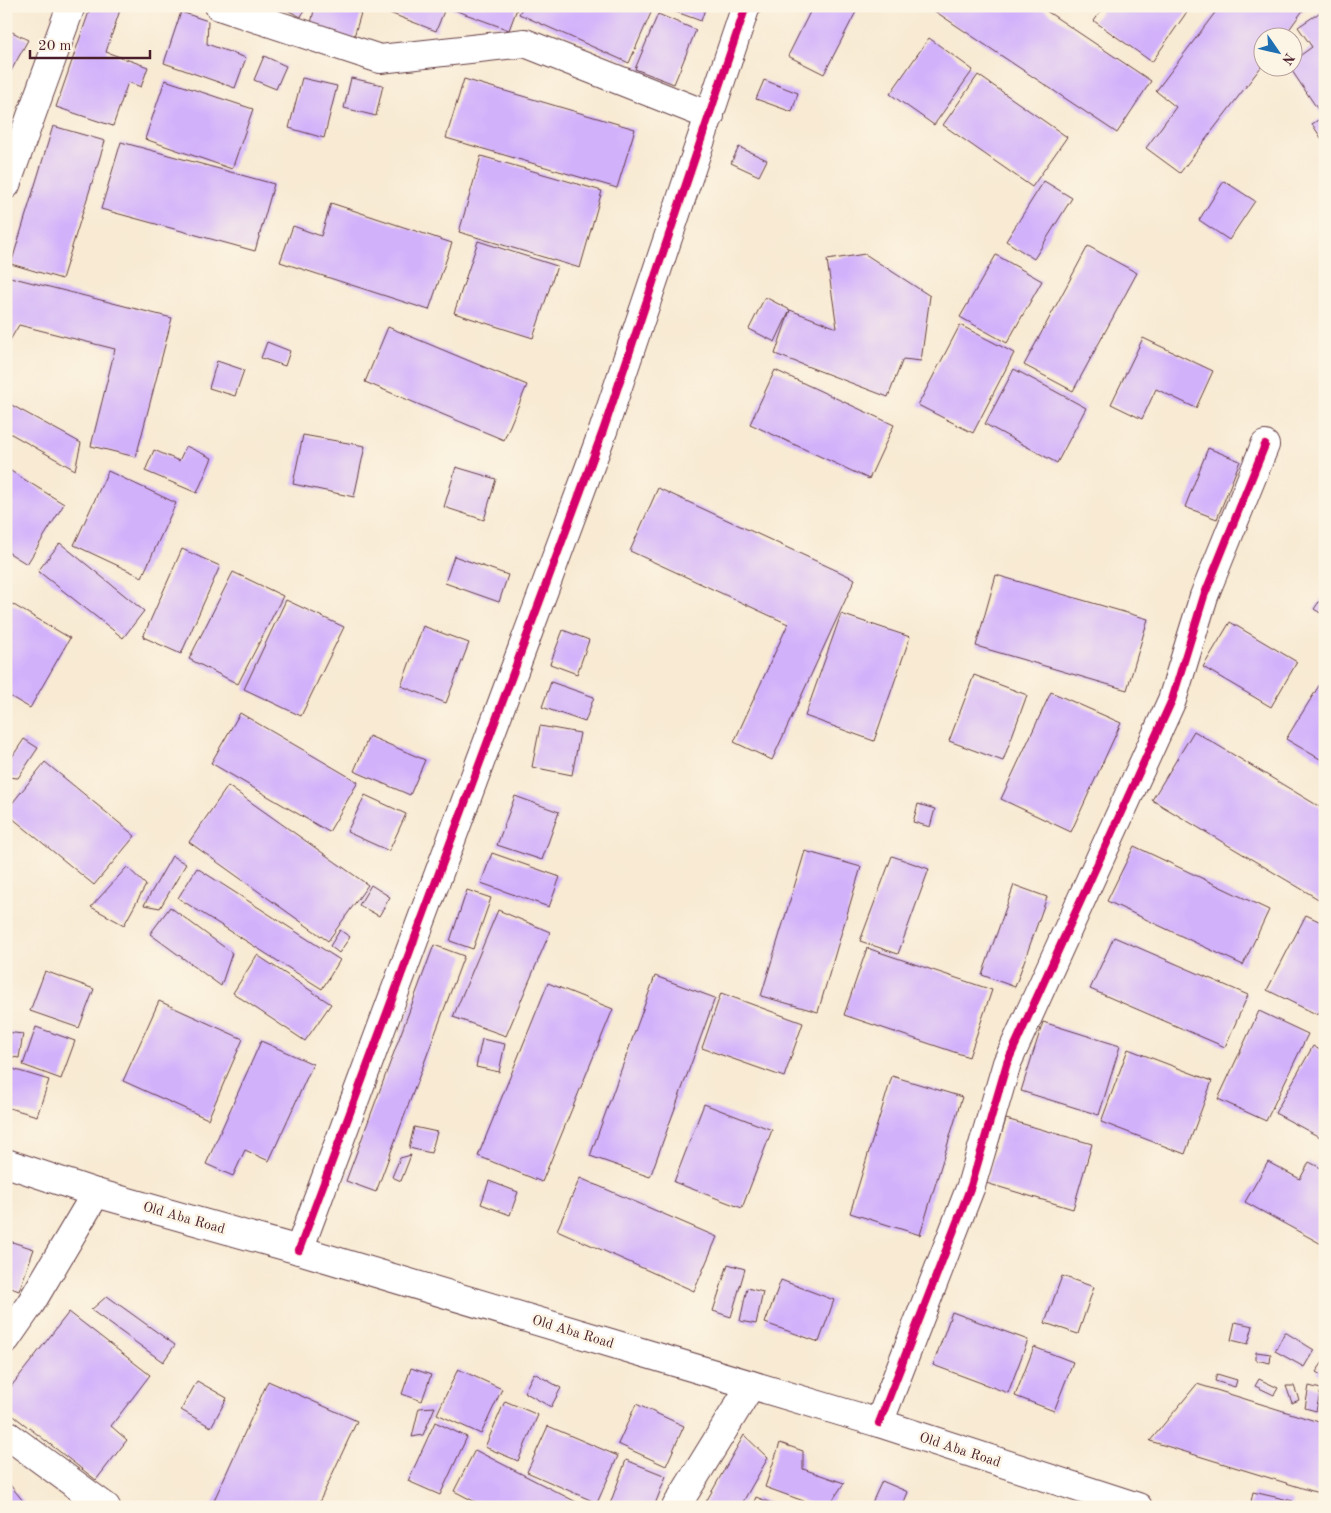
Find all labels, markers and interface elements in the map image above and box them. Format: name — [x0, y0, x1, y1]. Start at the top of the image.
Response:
scale bar — [30, 28, 150, 60]
north arrow — [1254, 28, 1304, 78]
text: 20 m — [38, 39, 72, 54]
text: N — [1279, 50, 1297, 67]
street label: Old Aba Road — [141, 1200, 227, 1236]
street label: Old Aba Road — [530, 1313, 616, 1351]
street label: Old Aba Road — [918, 1430, 1002, 1470]

